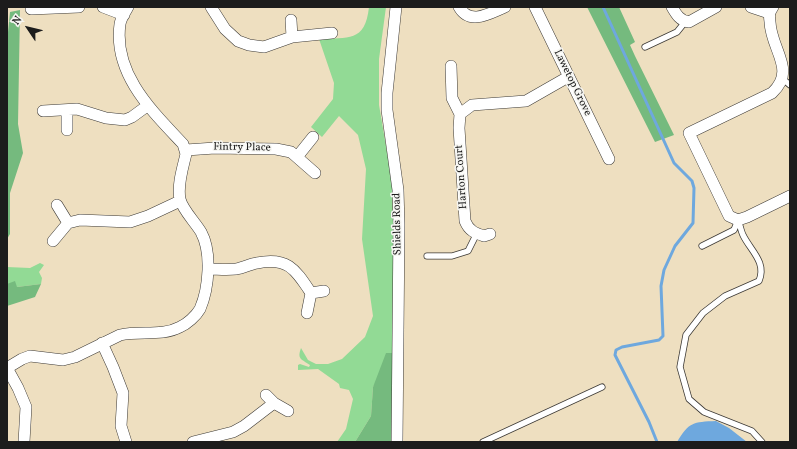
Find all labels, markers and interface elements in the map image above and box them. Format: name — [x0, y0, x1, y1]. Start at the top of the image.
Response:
north arrow — [8, 8, 48, 48]
text: N — [9, 13, 26, 28]
street label: Lawetop Grove — [550, 48, 594, 118]
street label: Fintry Place — [213, 141, 271, 155]
street label: Harton Court — [453, 144, 471, 210]
street label: Shields Road — [391, 193, 405, 255]

